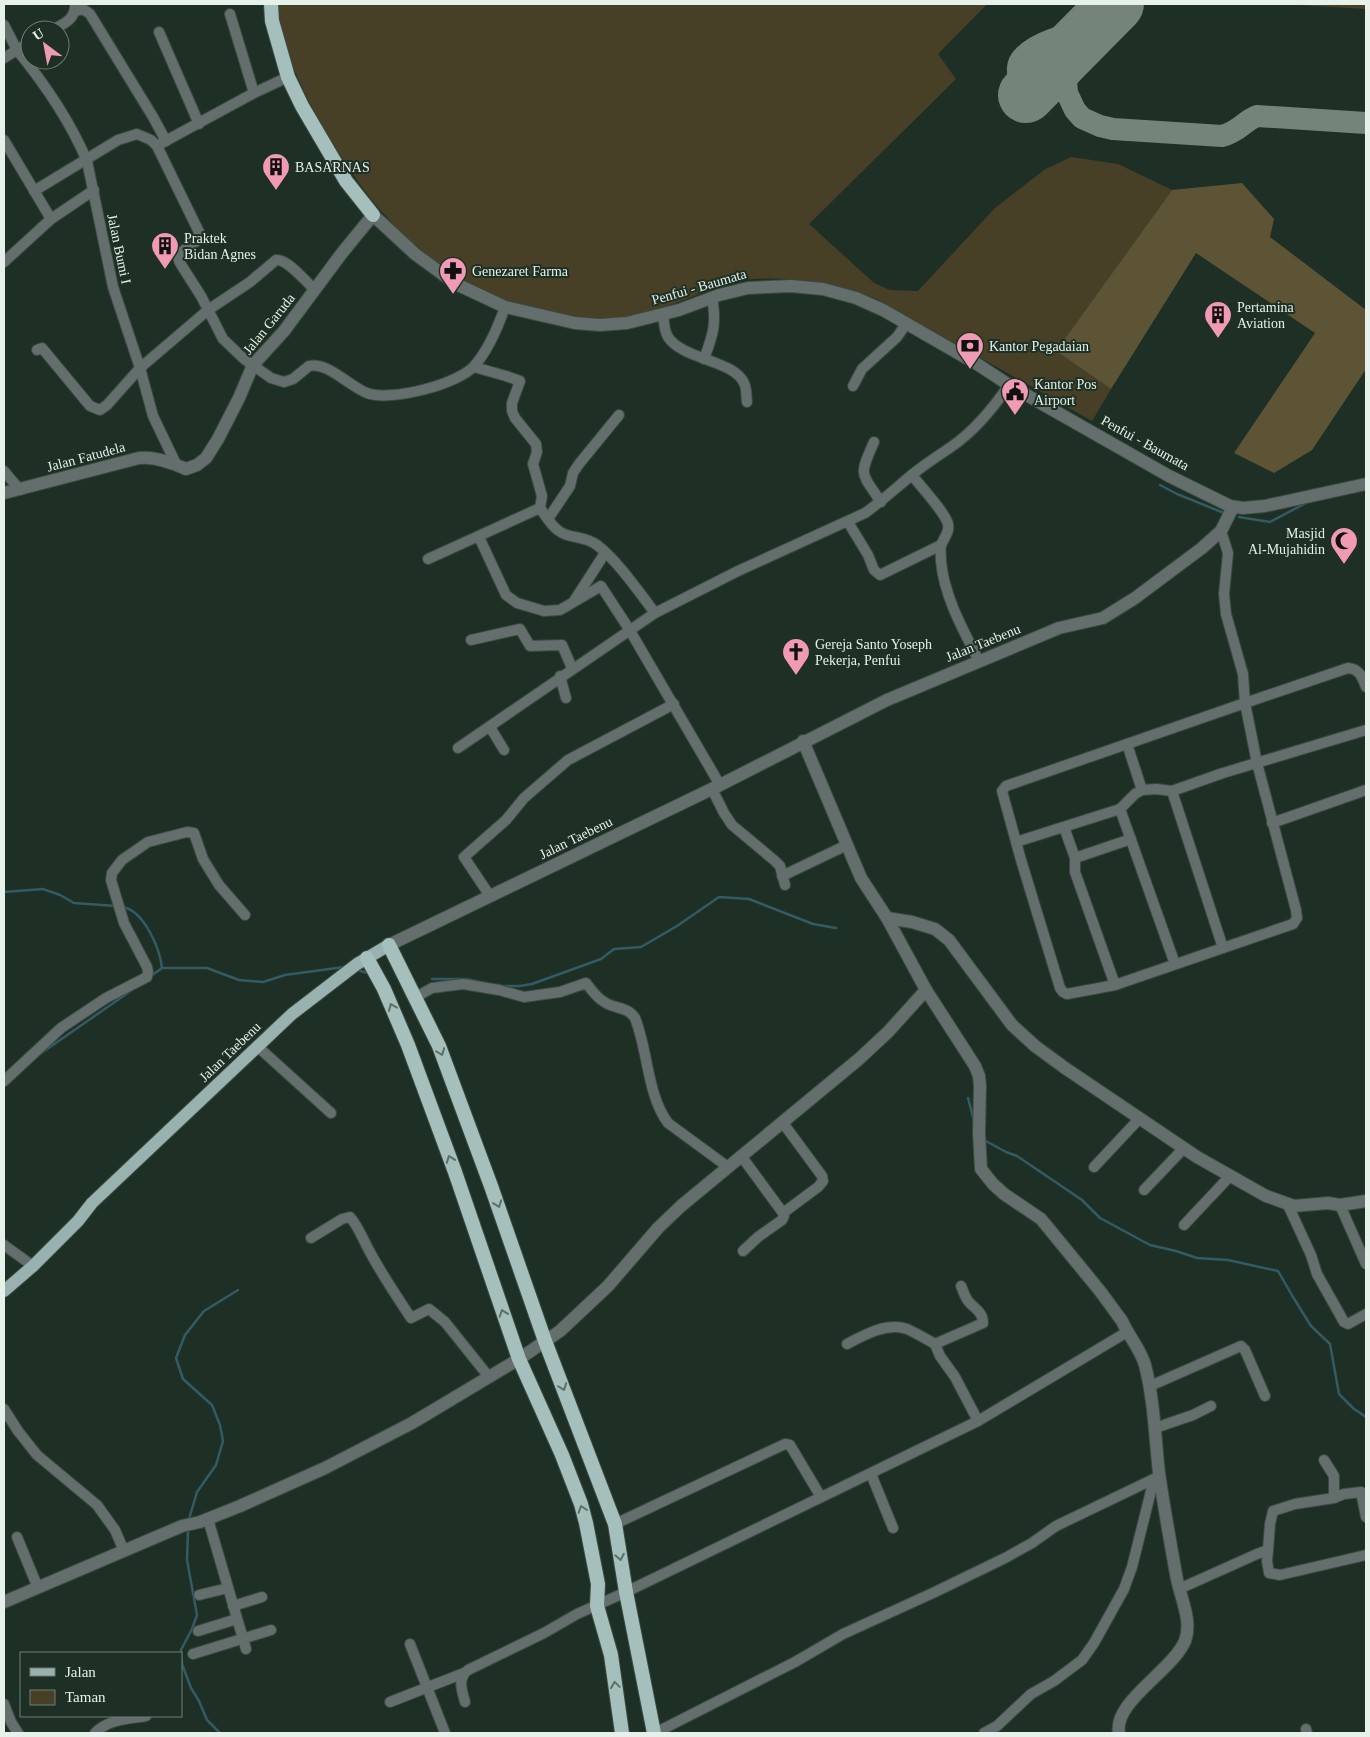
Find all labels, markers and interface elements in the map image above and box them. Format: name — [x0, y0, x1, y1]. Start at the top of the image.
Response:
north arrow — [20, 20, 70, 70]
text: U — [30, 25, 47, 43]
building icon: BASARNAS — [261, 152, 291, 191]
place label: BASARNAS — [295, 160, 370, 175]
street label: Jalan Bumi I — [104, 212, 134, 286]
building icon: Praktek Bidan Agnes — [150, 231, 180, 270]
place label: Praktek Bidan Agnes — [184, 231, 256, 262]
pharmacy icon: Genezaret Farma — [438, 256, 468, 295]
place label: Genezaret Farma — [472, 264, 569, 279]
street label: Penfui - Baumata — [650, 266, 749, 308]
street label: Jalan Garuda — [240, 290, 298, 357]
building icon: Pertamina Aviation — [1203, 300, 1233, 339]
place label: Pertamina Aviation — [1237, 300, 1295, 331]
bank icon: Kantor Pegadaian — [955, 331, 985, 370]
place label: Kantor Pegadaian — [989, 339, 1089, 354]
public building icon: Kantor Pos Airport — [1000, 377, 1030, 416]
place label: Kantor Pos Airport — [1034, 377, 1097, 408]
street label: Penfui - Baumata — [1099, 413, 1192, 474]
street label: Jalan Fatudela — [45, 439, 128, 475]
place label: Masjid Al-Mujahidin — [1248, 526, 1325, 557]
mosque icon: Masjid Al-Mujahidin — [1329, 526, 1359, 565]
street label: Jalan Taebenu — [943, 621, 1023, 665]
church icon: Gereja Santo Yoseph Pekerja, Penfui — [781, 637, 811, 676]
place label: Gereja Santo Yoseph Pekerja, Penfui — [815, 637, 932, 668]
street label: Jalan Taebenu — [537, 814, 615, 862]
one-way arrow — [388, 1004, 398, 1012]
street label: Jalan Taebenu — [196, 1019, 264, 1085]
one-way arrow — [435, 1047, 445, 1056]
one-way arrow — [446, 1155, 456, 1164]
one-way arrow — [492, 1199, 502, 1208]
one-way arrow — [499, 1309, 509, 1318]
one-way arrow — [557, 1382, 567, 1390]
one-way arrow — [578, 1505, 588, 1514]
one-way arrow — [615, 1552, 625, 1561]
legend — [20, 1652, 182, 1717]
text: Jalan — [65, 1664, 96, 1680]
one-way arrow — [611, 1681, 621, 1689]
text: Taman — [65, 1689, 106, 1705]

